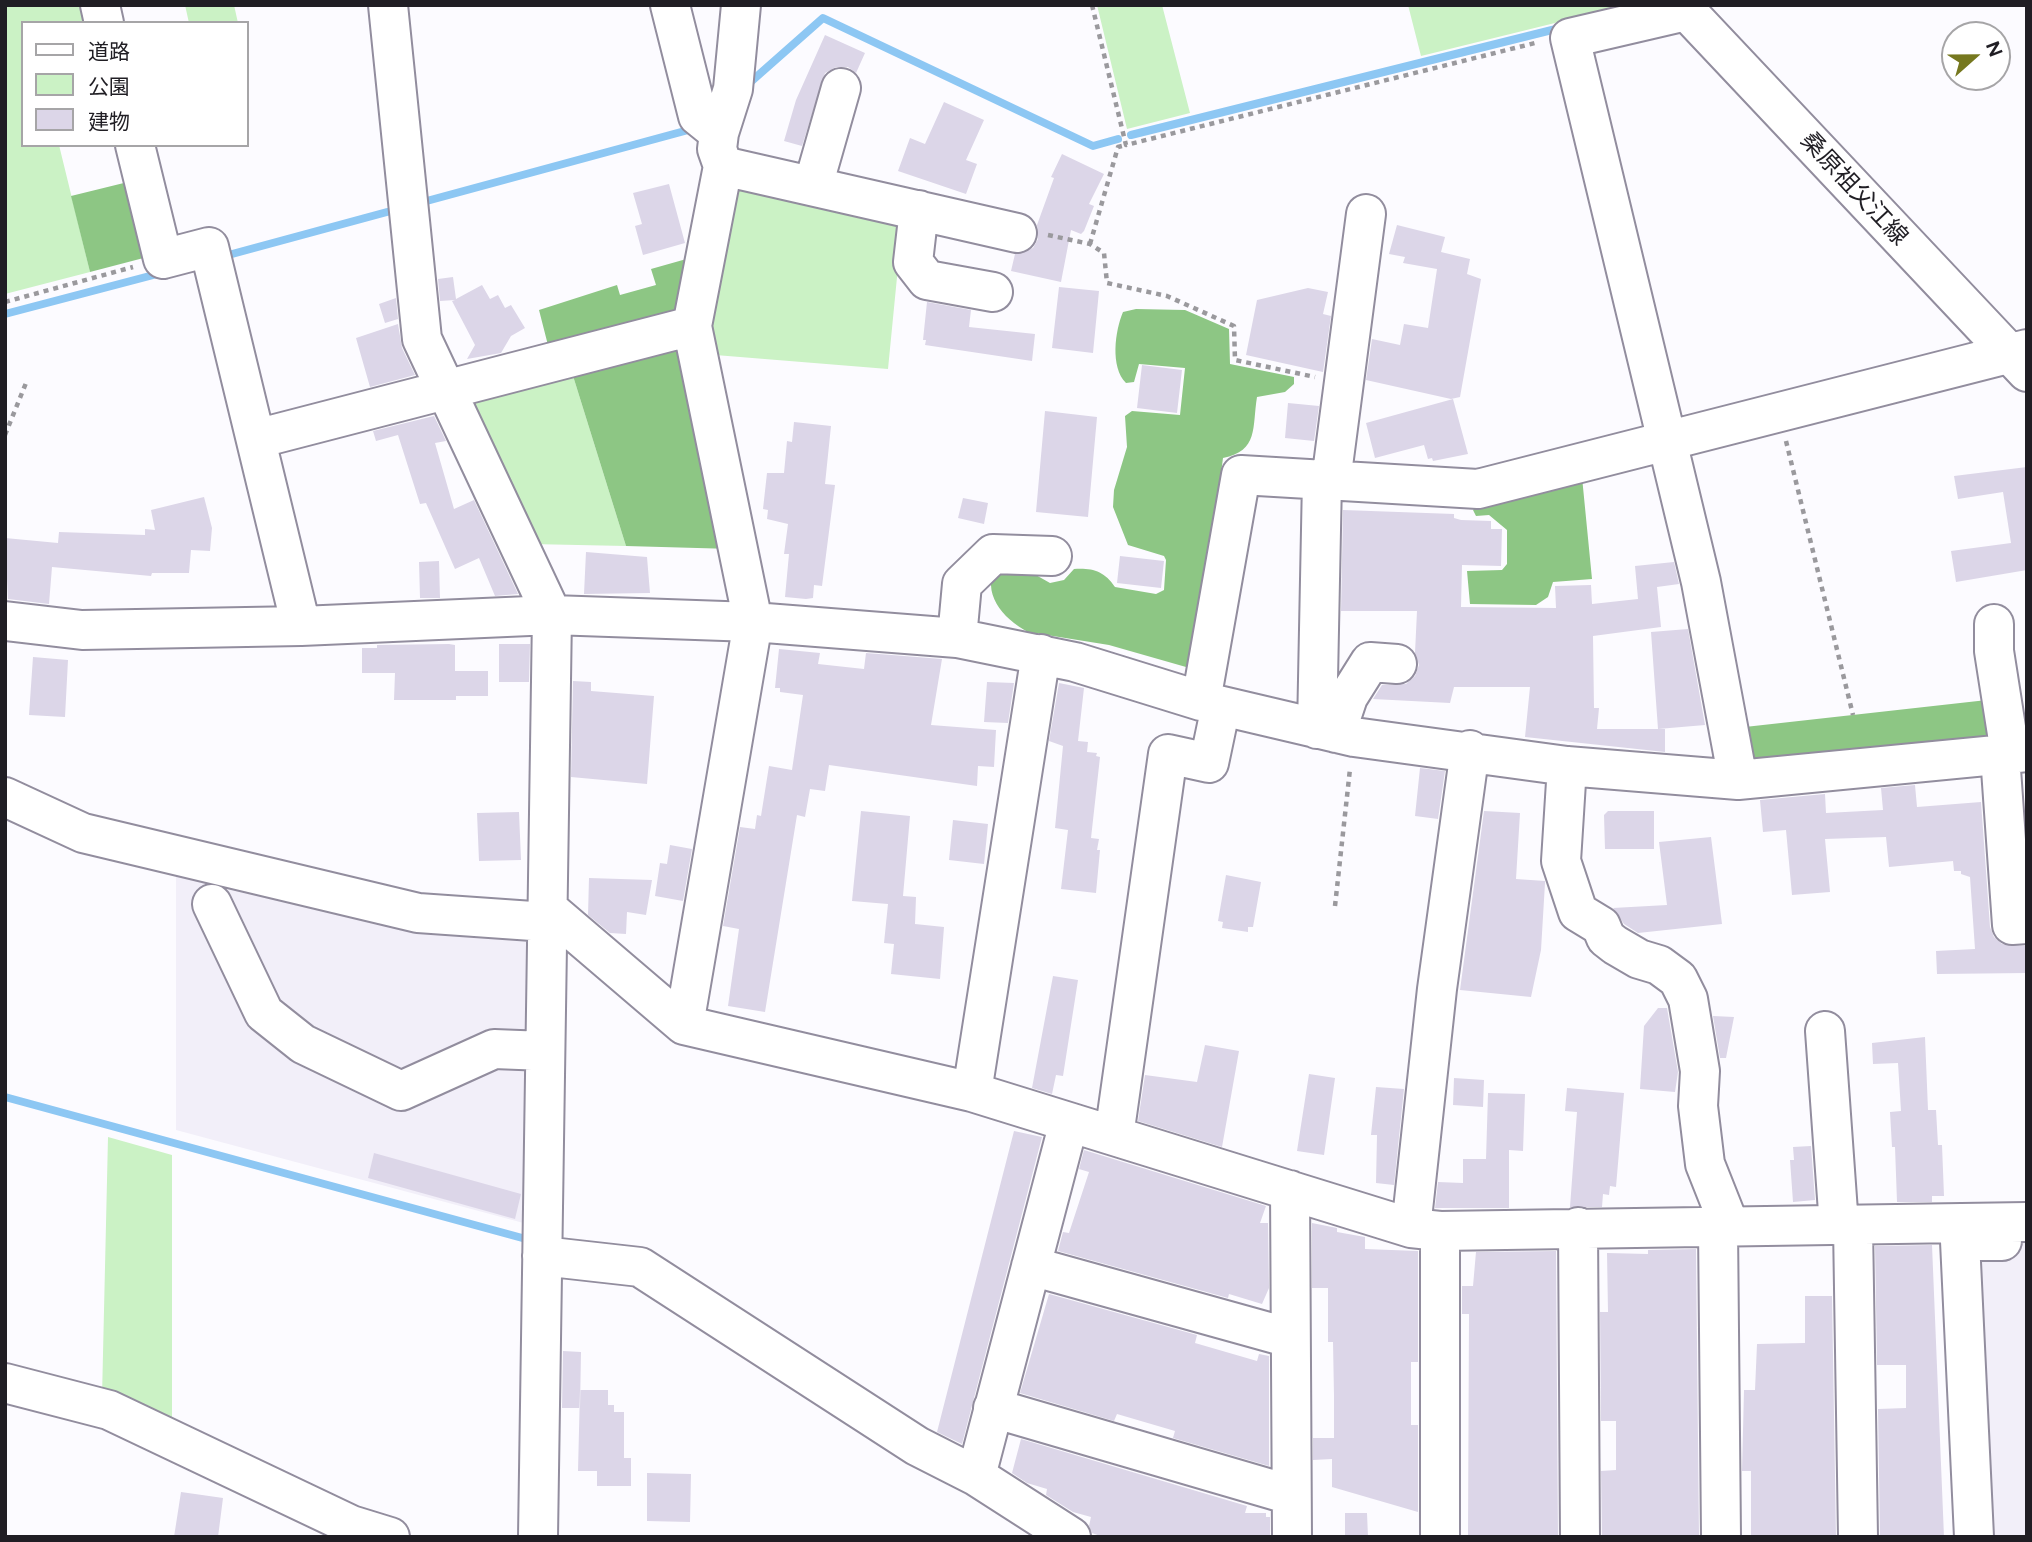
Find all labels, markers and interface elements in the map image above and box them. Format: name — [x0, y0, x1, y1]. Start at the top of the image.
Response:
legend — [21, 21, 248, 147]
north arrow — [1941, 21, 2011, 91]
text: N — [1981, 38, 2008, 60]
text: 道路 — [88, 39, 130, 64]
text: 公園 — [88, 74, 130, 99]
text: 建物 — [88, 109, 130, 134]
street label: 桑原祖父江線 — [1794, 127, 1914, 251]

